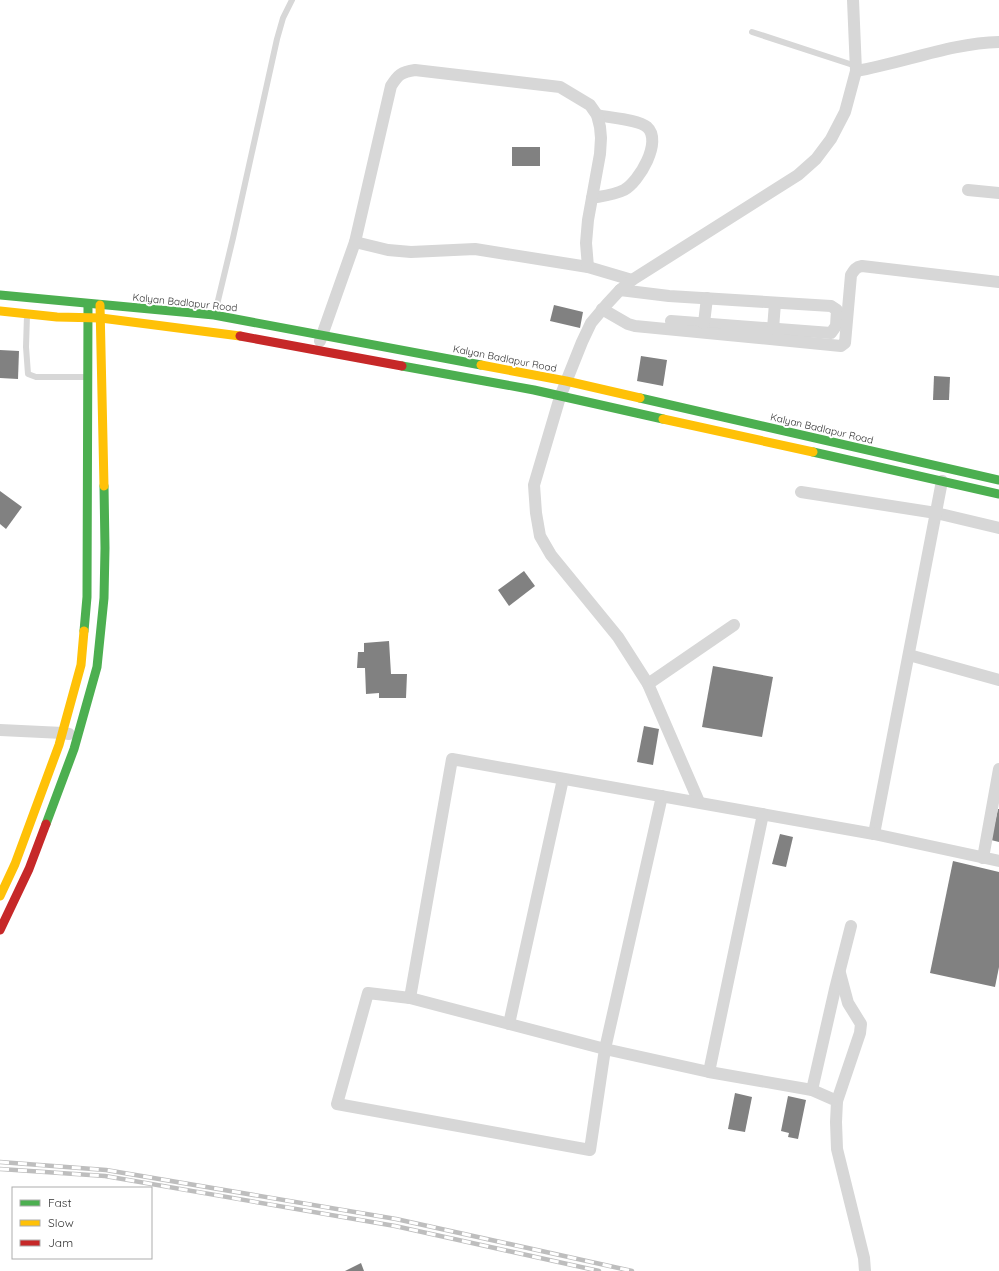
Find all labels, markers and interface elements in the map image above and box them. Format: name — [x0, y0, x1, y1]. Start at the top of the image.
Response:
street label: Kalyan Badlapur Road — [132, 291, 238, 314]
street label: Kalyan Badlapur Road — [452, 342, 558, 375]
street label: Kalyan Badlapur Road — [769, 410, 875, 447]
legend — [12, 1187, 152, 1259]
text: Fast — [48, 1195, 72, 1210]
text: Slow — [48, 1215, 74, 1230]
text: Jam — [48, 1235, 73, 1250]

